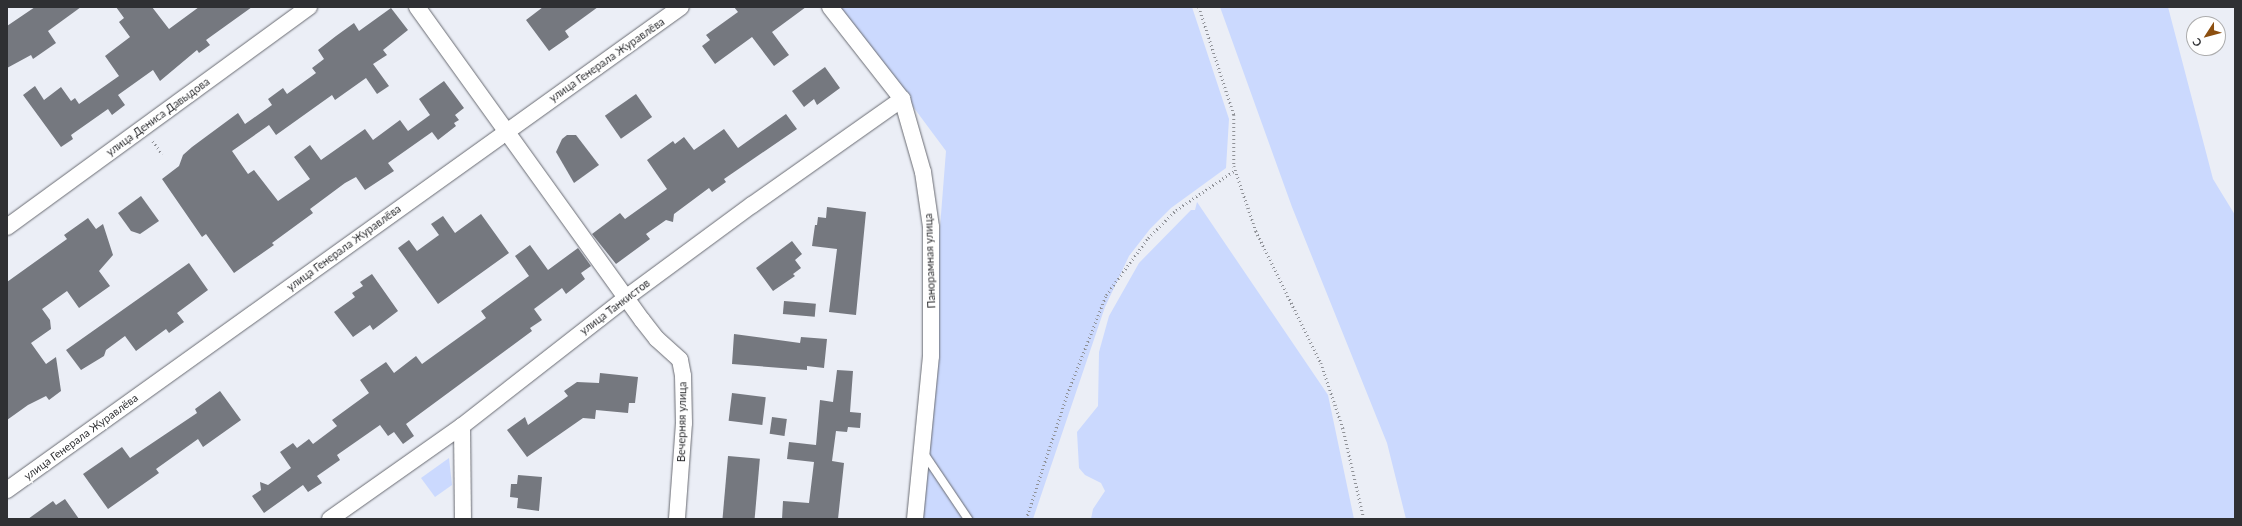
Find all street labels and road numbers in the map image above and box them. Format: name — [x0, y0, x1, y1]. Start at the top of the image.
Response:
street label: улица Генерала Журавлёва — [547, 15, 667, 105]
street label: улица Дениса Давыдова — [104, 75, 212, 159]
street label: улица Генерала Журавлёва — [284, 202, 404, 294]
street label: Панорамная улица — [922, 213, 938, 309]
street label: улица Танкистов — [577, 276, 653, 338]
street label: Вечерняя улица — [675, 382, 689, 462]
street label: улица Генерала Журавлёва — [21, 391, 141, 483]

